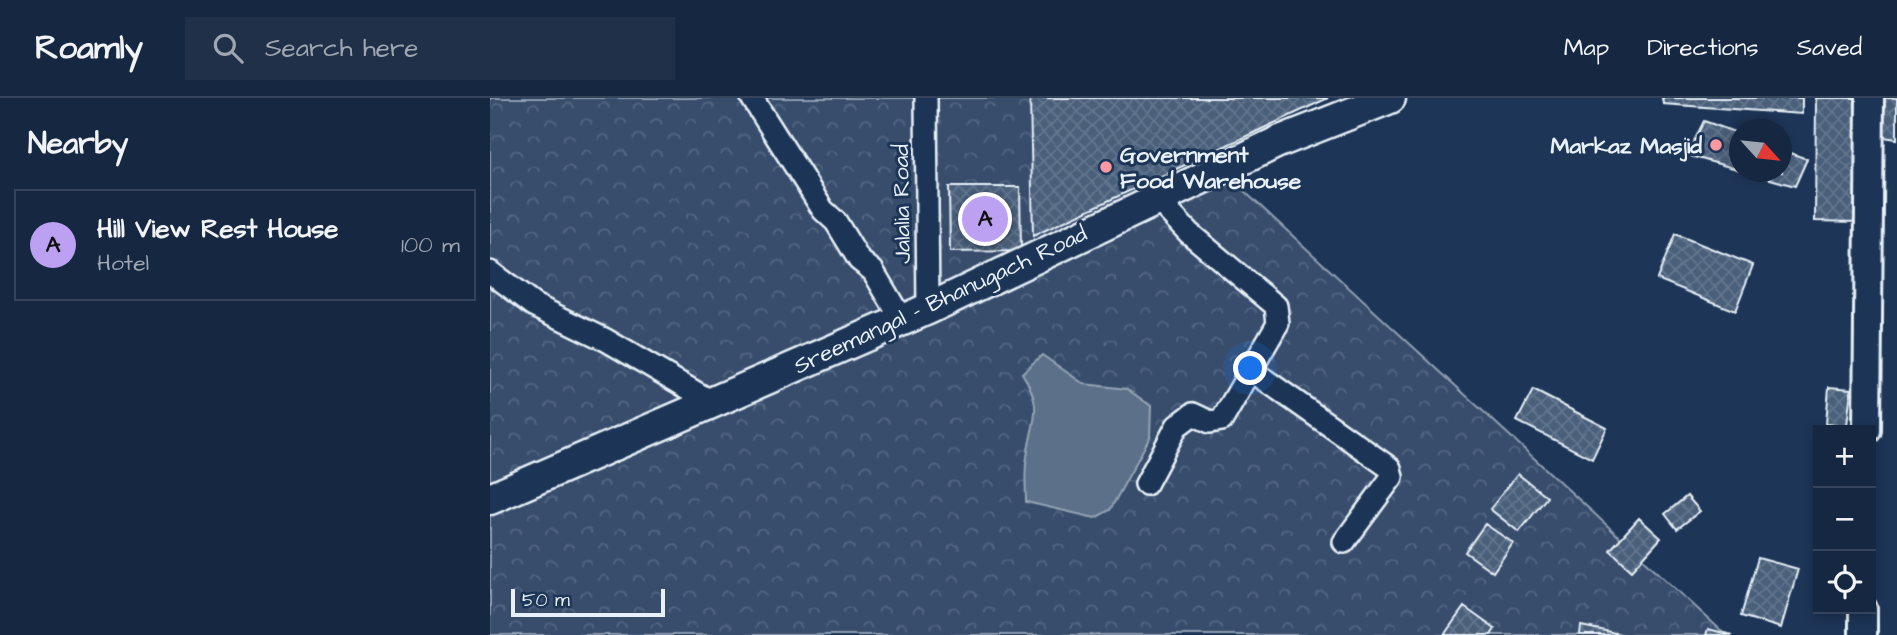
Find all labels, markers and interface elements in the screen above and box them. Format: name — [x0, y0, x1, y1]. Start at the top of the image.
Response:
search box — [185, 17, 675, 80]
text: Roamly — [35, 25, 143, 71]
icon: search — [209, 29, 247, 67]
text: Search here — [265, 30, 418, 66]
text: Map — [1564, 31, 1609, 65]
text: Directions — [1647, 31, 1759, 65]
text: Saved — [1797, 31, 1862, 65]
north arrow — [1729, 119, 1792, 182]
text: Nearby — [28, 123, 128, 165]
place label: Markaz Masjid — [1551, 130, 1702, 162]
marker: Markaz Masjid — [1708, 137, 1724, 153]
place label: Government Food Warehouse — [1120, 139, 1302, 197]
street label: Jalalia Road — [885, 143, 919, 264]
marker: Government Food Warehouse — [1098, 159, 1114, 175]
pin: A — [962, 193, 1008, 245]
text: Hill View Rest House — [97, 211, 338, 247]
street label: Sreemangal - Bhanugach Road — [788, 218, 1093, 383]
text: A — [46, 229, 60, 261]
text: 100 m — [401, 229, 460, 261]
text: Hotel — [97, 247, 149, 279]
your location — [1233, 351, 1267, 385]
map controls — [1813, 425, 1876, 614]
button: + — [1813, 425, 1876, 488]
button: − — [1813, 488, 1876, 551]
button: locate — [1813, 551, 1876, 614]
scale bar — [511, 586, 665, 618]
text: 50 m — [522, 587, 570, 614]

